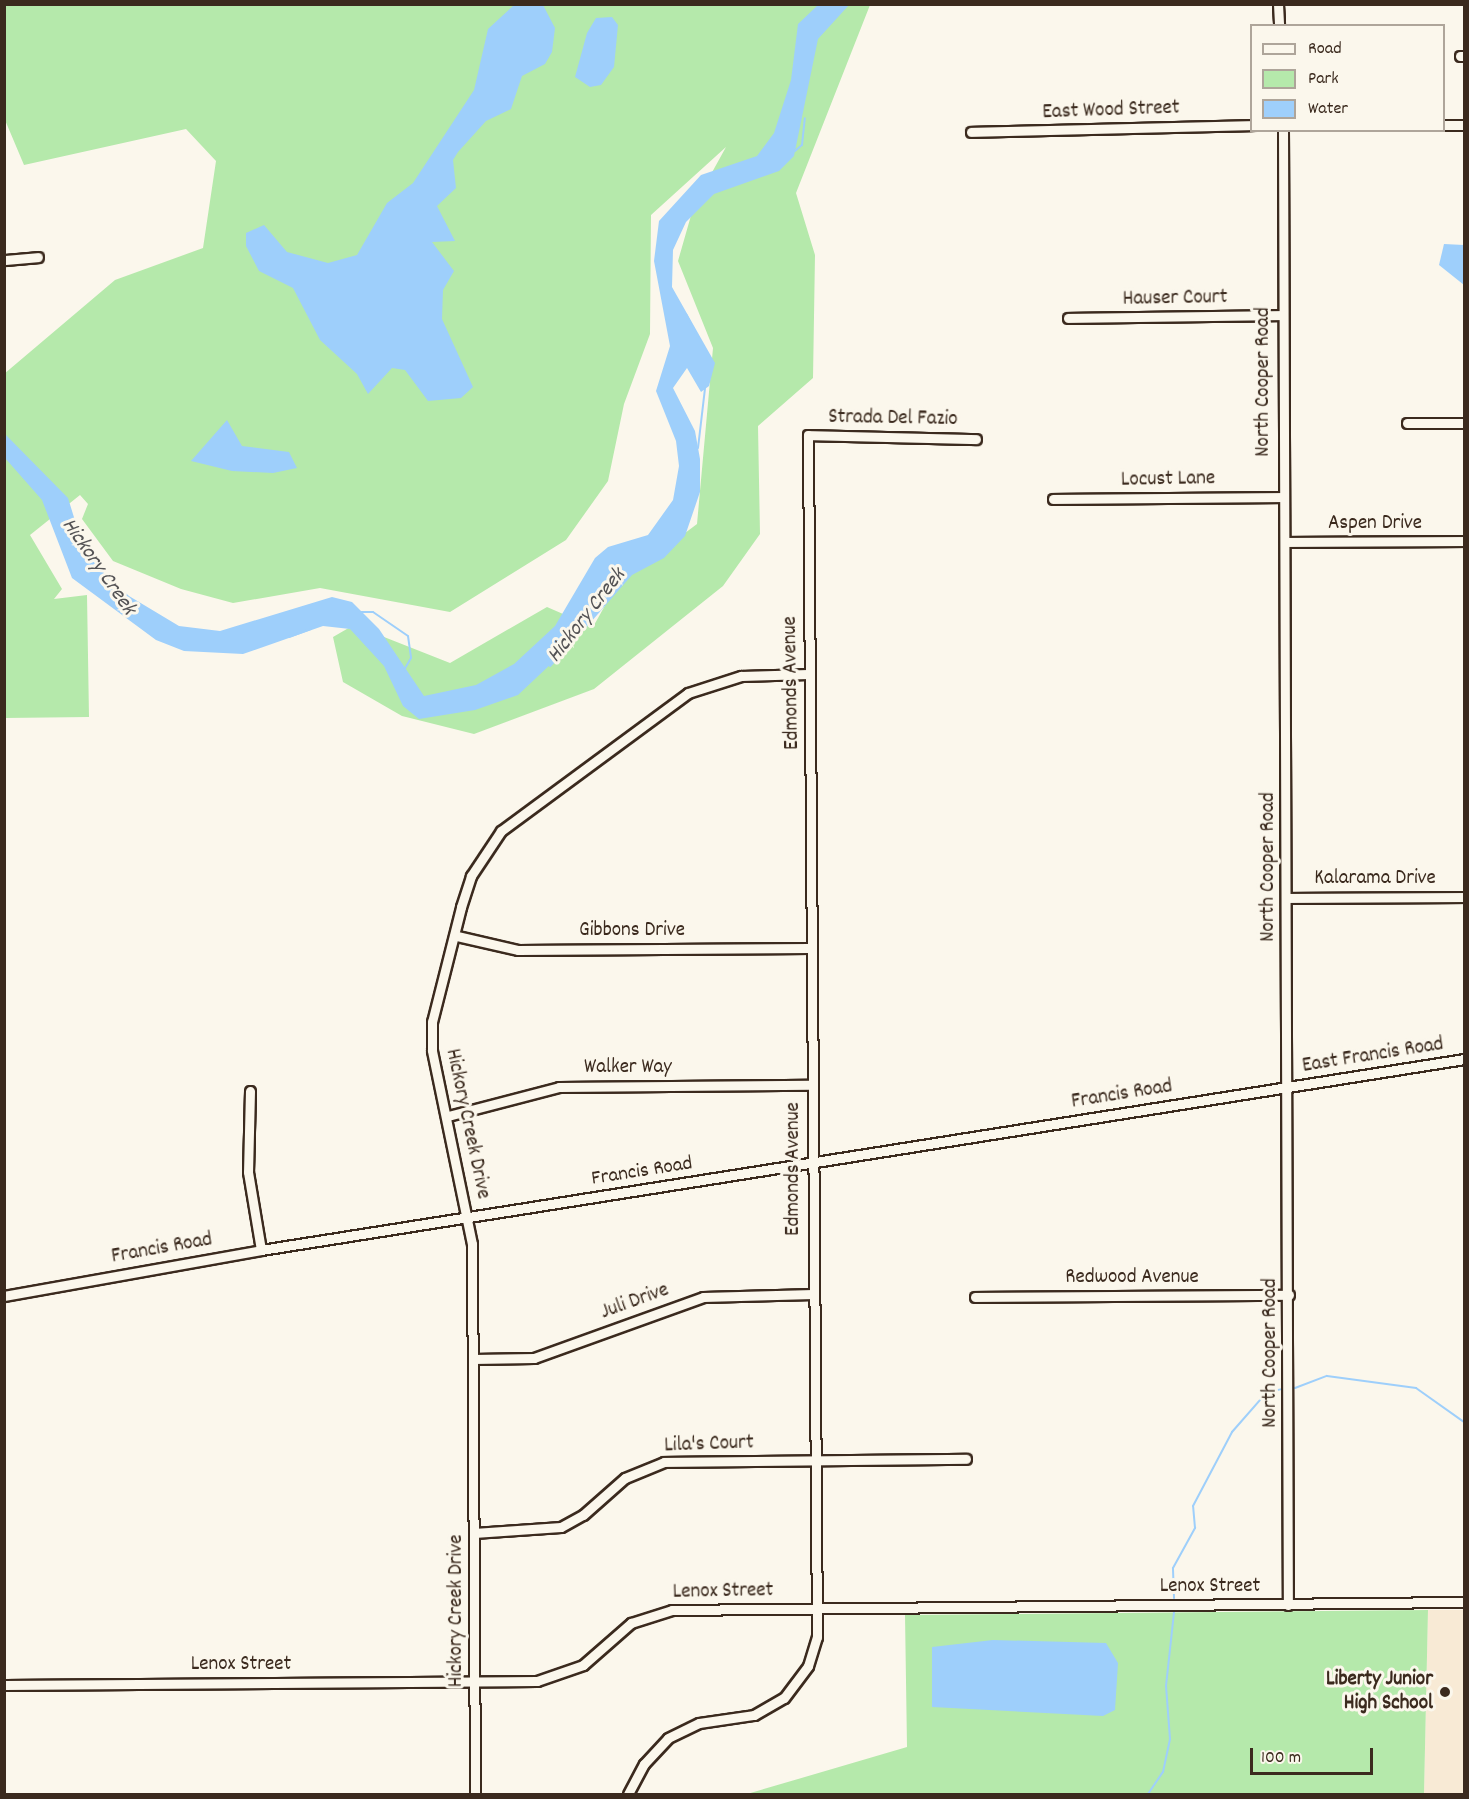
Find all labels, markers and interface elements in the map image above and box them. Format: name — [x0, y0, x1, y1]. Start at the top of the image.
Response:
legend — [1250, 24, 1445, 132]
text: Road — [1308, 37, 1342, 62]
text: Park — [1308, 67, 1339, 92]
street label: East Wood Street — [1042, 96, 1180, 126]
text: Water — [1308, 97, 1348, 122]
street label: Hauser Court — [1122, 285, 1228, 313]
street label: North Cooper Road — [1251, 307, 1277, 457]
street label: Strada Del Fazio — [828, 405, 958, 433]
street label: Locust Lane — [1121, 467, 1215, 493]
street label: Aspen Drive — [1328, 511, 1422, 537]
water label: Hickory Creek — [55, 513, 141, 621]
water label: Hickory Creek — [542, 564, 632, 668]
street label: Edmonds Avenue — [778, 616, 806, 750]
street label: North Cooper Road — [1256, 792, 1282, 942]
street label: Kalarama Drive — [1314, 866, 1436, 892]
street label: Gibbons Drive — [579, 918, 685, 944]
street label: East Francis Road — [1301, 1032, 1445, 1080]
street label: Hickory Creek Drive — [439, 1047, 495, 1201]
street label: Walker Way — [584, 1055, 672, 1081]
street label: Francis Road — [1070, 1075, 1174, 1115]
street label: Edmonds Avenue — [781, 1102, 807, 1236]
street label: Francis Road — [590, 1152, 694, 1192]
street label: Francis Road — [110, 1228, 214, 1270]
street label: Redwood Avenue — [1065, 1265, 1199, 1291]
street label: Juli Drive — [597, 1278, 673, 1326]
street label: North Cooper Road — [1258, 1278, 1284, 1428]
street label: Lila's Court — [664, 1431, 754, 1459]
street label: Hickory Creek Drive — [444, 1535, 470, 1687]
street label: Lenox Street — [1160, 1574, 1260, 1600]
street label: Lenox Street — [673, 1579, 773, 1605]
street label: Lenox Street — [191, 1652, 291, 1678]
place label: Liberty Junior High School — [1326, 1667, 1433, 1717]
marker: Liberty Junior High School — [1438, 1685, 1452, 1699]
scale bar — [1253, 1736, 1376, 1774]
text: 100 m — [1261, 1746, 1301, 1771]

